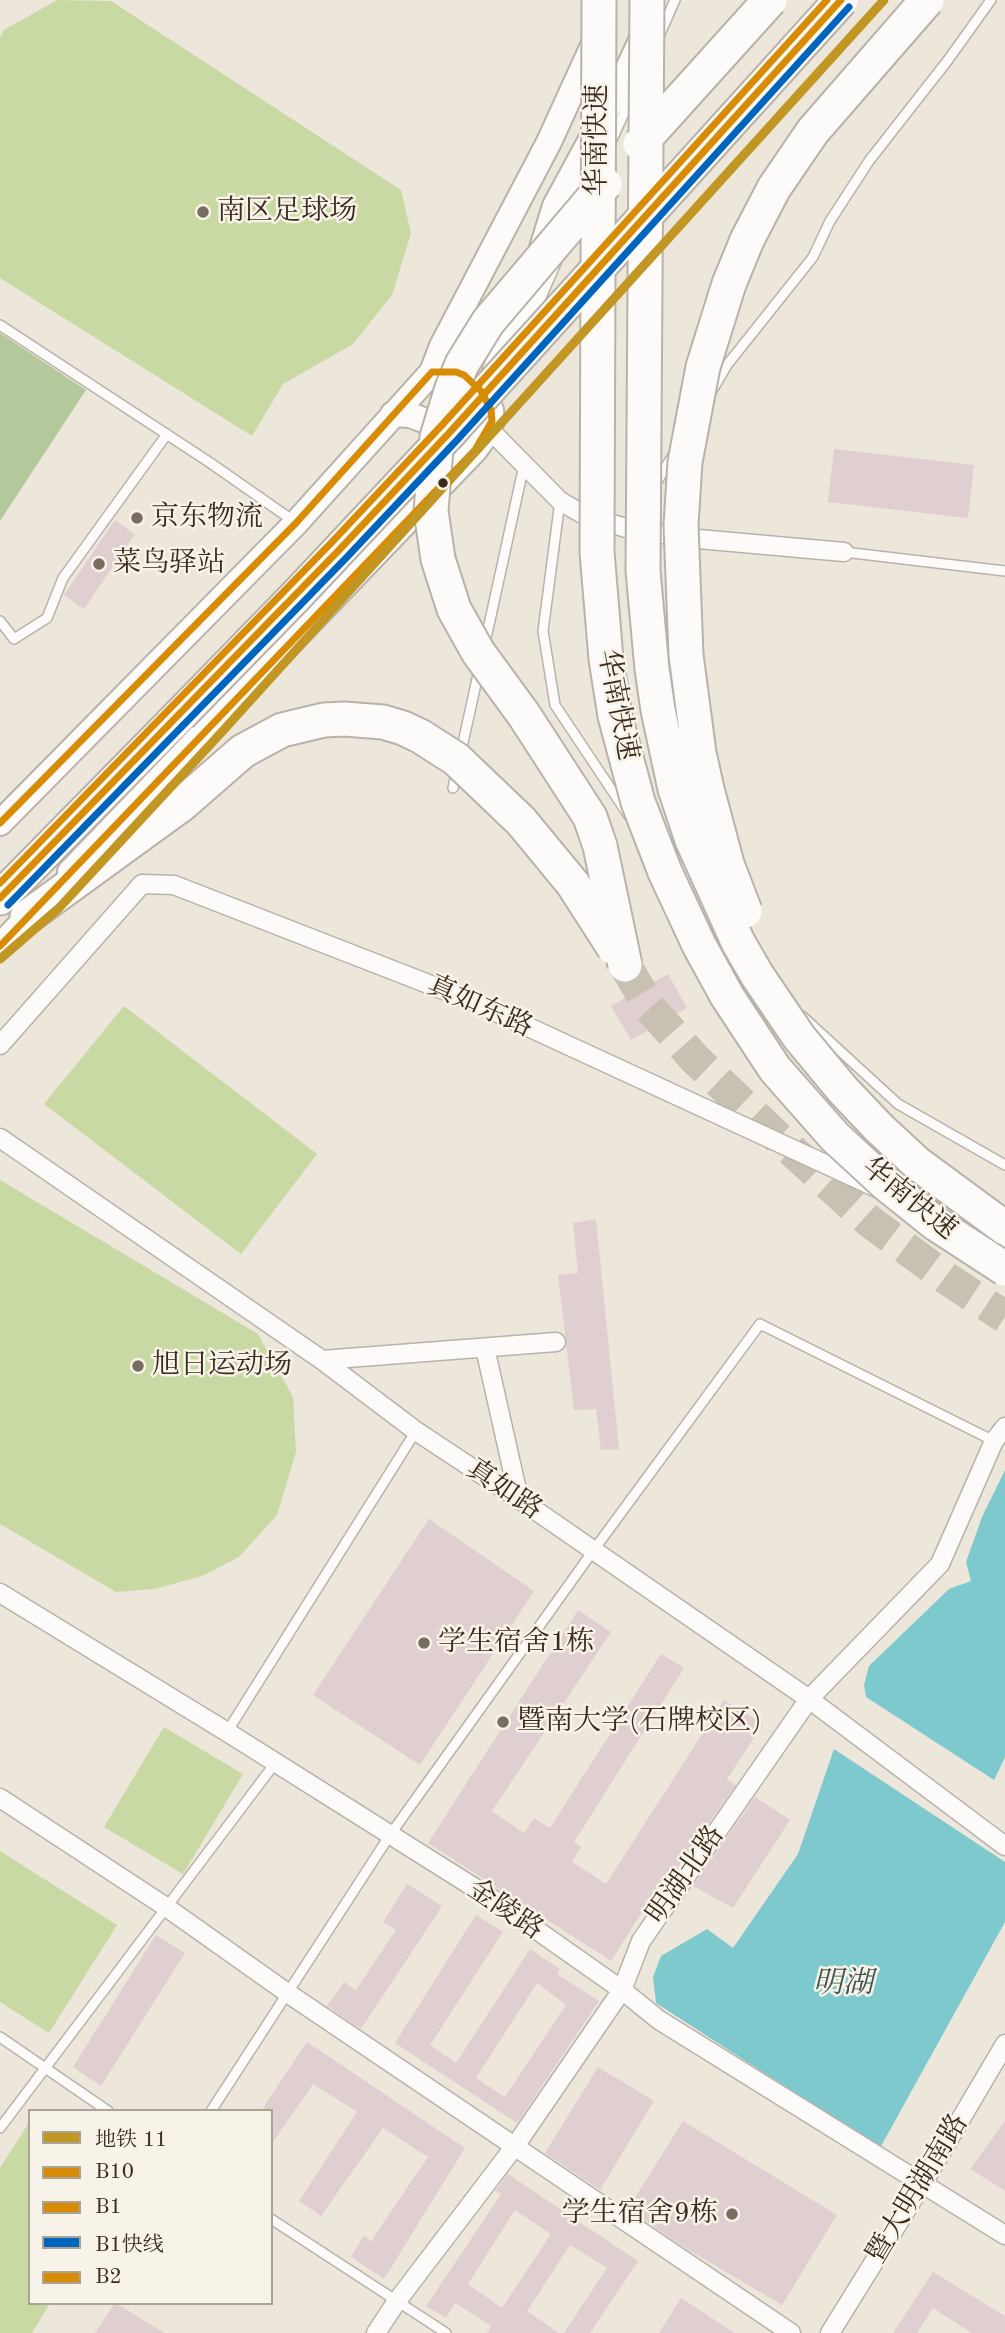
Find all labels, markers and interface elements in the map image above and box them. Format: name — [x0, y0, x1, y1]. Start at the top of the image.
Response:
street label: 华南快速 — [581, 84, 615, 196]
place label: 南区足球场 — [217, 195, 357, 229]
marker: 南区足球场 — [195, 204, 211, 220]
unlabelled marker — [436, 476, 450, 490]
place label: 京东物流 — [151, 501, 263, 535]
marker: 京东物流 — [129, 510, 145, 526]
place label: 菜鸟驿站 — [113, 547, 225, 581]
marker: 菜鸟驿站 — [91, 556, 107, 572]
street label: 华南快速 — [590, 647, 644, 763]
street label: 真如东路 — [422, 969, 538, 1045]
street label: 华南快速 — [855, 1151, 963, 1247]
place label: 旭日运动场 — [152, 1349, 292, 1383]
marker: 旭日运动场 — [130, 1358, 146, 1374]
street label: 真如路 — [460, 1453, 548, 1527]
place label: 学生宿舍1栋 — [438, 1626, 594, 1660]
marker: 学生宿舍1栋 — [416, 1635, 432, 1651]
place label: 暨南大学(石牌校区) — [517, 1705, 762, 1739]
marker: 暨南大学(石牌校区) — [495, 1714, 511, 1730]
street label: 明湖北路 — [640, 1819, 732, 1931]
street label: 金陵路 — [461, 1873, 549, 1947]
water label: 明湖 — [813, 1966, 873, 2002]
street label: 暨大明湖南路 — [860, 2108, 976, 2270]
legend — [28, 2109, 273, 2305]
text: 地铁 11 — [95, 2130, 167, 2151]
text: B10 — [95, 2162, 134, 2183]
text: B1 — [95, 2197, 122, 2218]
place label: 学生宿舍9栋 — [562, 2197, 718, 2231]
marker: 学生宿舍9栋 — [724, 2206, 740, 2222]
text: B1快线 — [95, 2235, 164, 2256]
text: B2 — [95, 2267, 122, 2288]

